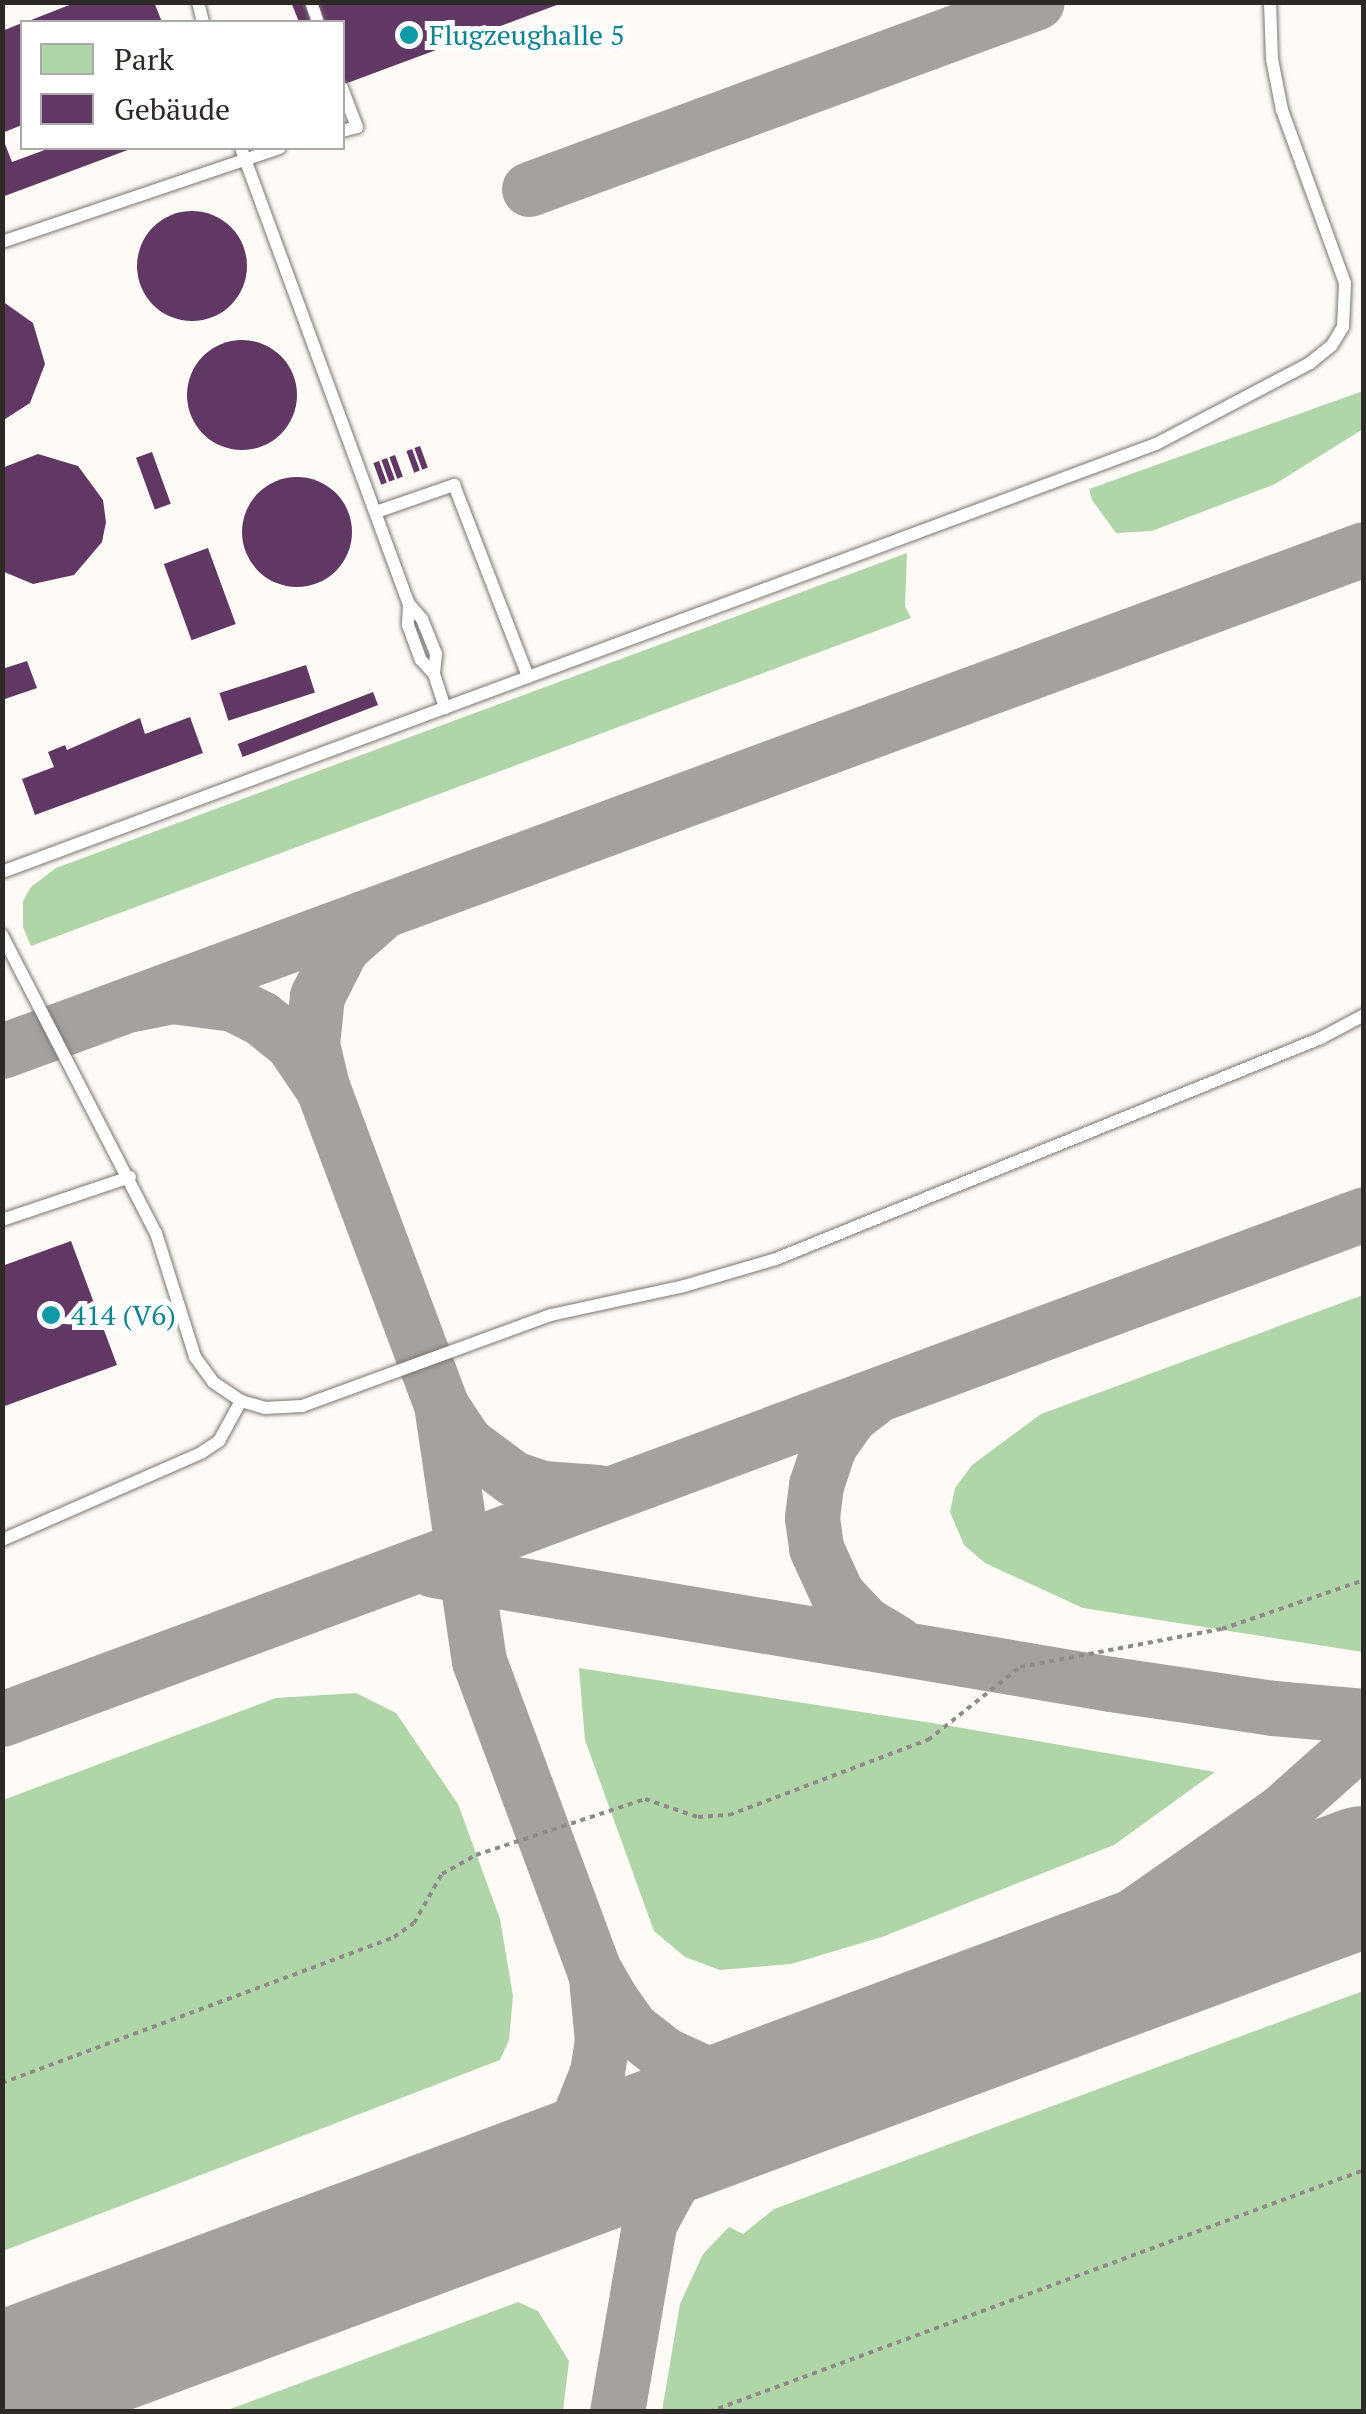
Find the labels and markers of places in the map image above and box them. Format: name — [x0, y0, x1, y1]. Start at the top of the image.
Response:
place label: Flugzeughalle 5 — [429, 18, 625, 52]
marker: Flugzeughalle 5 — [398, 24, 420, 46]
place label: 414 (V6) — [71, 1298, 176, 1332]
marker: 414 (V6) — [40, 1304, 62, 1326]

